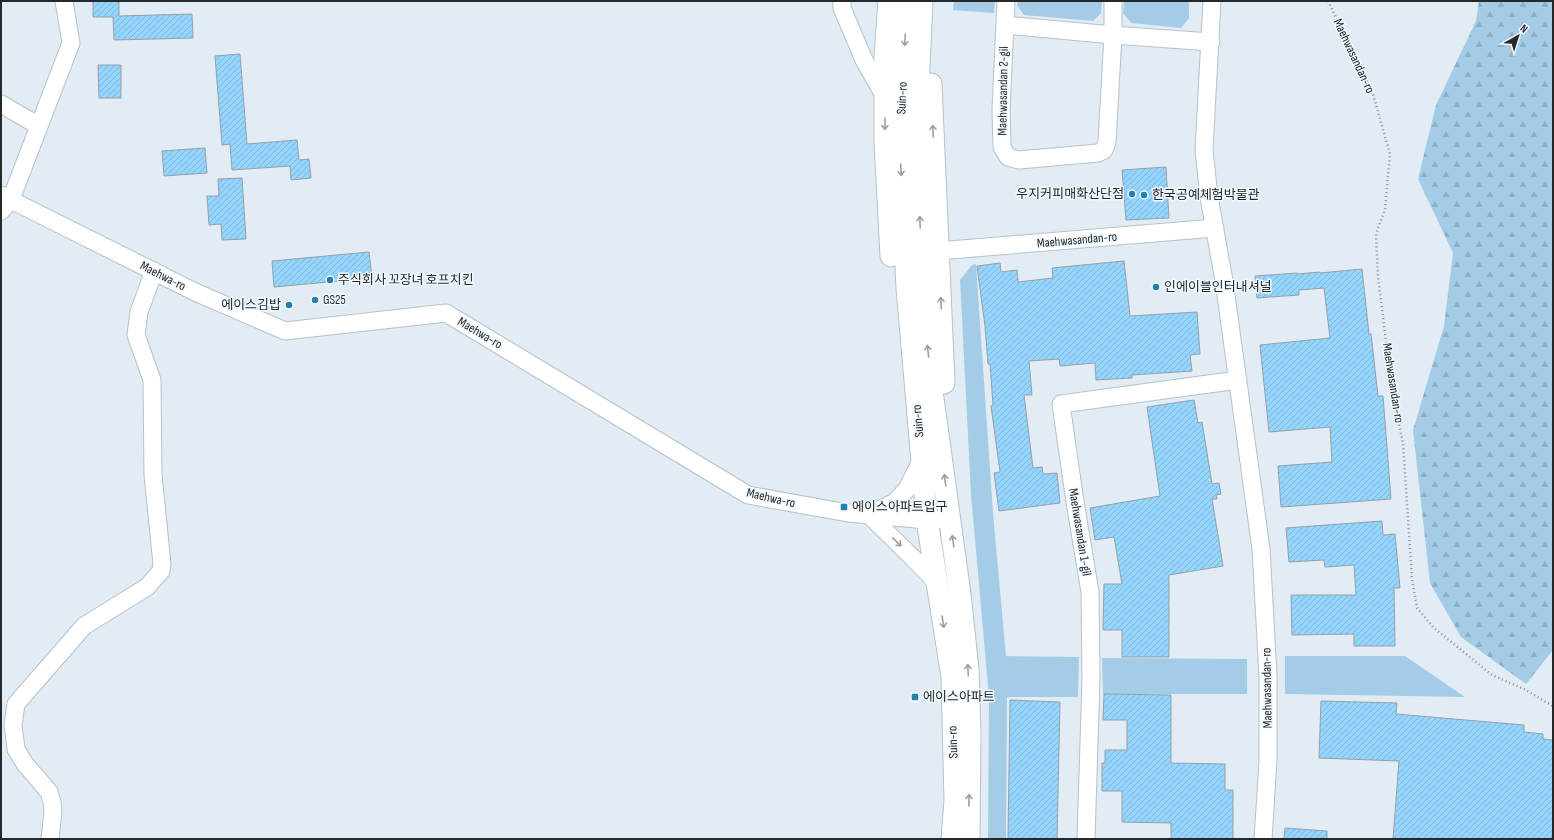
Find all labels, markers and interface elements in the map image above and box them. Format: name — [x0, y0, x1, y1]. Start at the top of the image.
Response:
street label: Maehwasandan-ro — [1330, 16, 1378, 96]
north arrow — [1498, 16, 1538, 56]
text: N — [1518, 22, 1530, 36]
one-way arrow — [901, 33, 909, 46]
street label: Maehwasandan 2-gil — [994, 46, 1012, 136]
street label: Suin-ro — [893, 81, 911, 115]
one-way arrow — [881, 117, 889, 130]
one-way arrow — [929, 125, 936, 138]
one-way arrow — [898, 163, 905, 176]
place label: 우지커피매화산단점 — [1016, 186, 1124, 202]
place label: 한국공예체험박물관 — [1152, 187, 1260, 203]
marker: 우지커피매화산단점 — [1127, 189, 1137, 199]
marker: 한국공예체험박물관 — [1139, 190, 1149, 200]
one-way arrow — [916, 216, 924, 229]
street label: Maehwasandan-ro — [1036, 229, 1118, 251]
street label: Maehwa-ro — [137, 258, 189, 294]
place label: 주식회사 꼬장녀 호프치킨 — [338, 272, 474, 288]
marker: 주식회사 꼬장녀 호프치킨 — [325, 275, 335, 285]
place label: 인에이블인터내셔널 — [1164, 279, 1272, 295]
marker: 인에이블인터내셔널 — [1151, 282, 1161, 292]
place label: GS25 — [323, 292, 346, 308]
marker: GS25 — [310, 295, 320, 305]
place label: 에이스김밥 — [221, 297, 281, 313]
one-way arrow — [937, 297, 944, 310]
marker: 에이스김밥 — [284, 300, 294, 310]
street label: Maehwa-ro — [455, 313, 505, 353]
street label: Maehwasandan-ro — [1379, 342, 1407, 424]
one-way arrow — [924, 345, 932, 358]
street label: Suin-ro — [909, 404, 927, 438]
one-way arrow — [941, 474, 949, 487]
street label: Maehwa-ro — [745, 485, 797, 511]
street label: Maehwasandan 1-gil — [1065, 487, 1095, 577]
place label: 에이스아파트입구 — [852, 499, 948, 515]
marker: 에이스아파트입구 — [839, 502, 849, 512]
one-way arrow — [949, 535, 957, 548]
one-way arrow — [892, 537, 902, 547]
one-way arrow — [940, 615, 948, 628]
street label: Maehwasandan-ro — [1258, 648, 1276, 728]
one-way arrow — [964, 664, 971, 677]
place label: 에이스아파트 — [923, 689, 995, 705]
marker: 에이스아파트 — [910, 692, 920, 702]
street label: Suin-ro — [944, 725, 962, 759]
one-way arrow — [965, 794, 973, 807]

